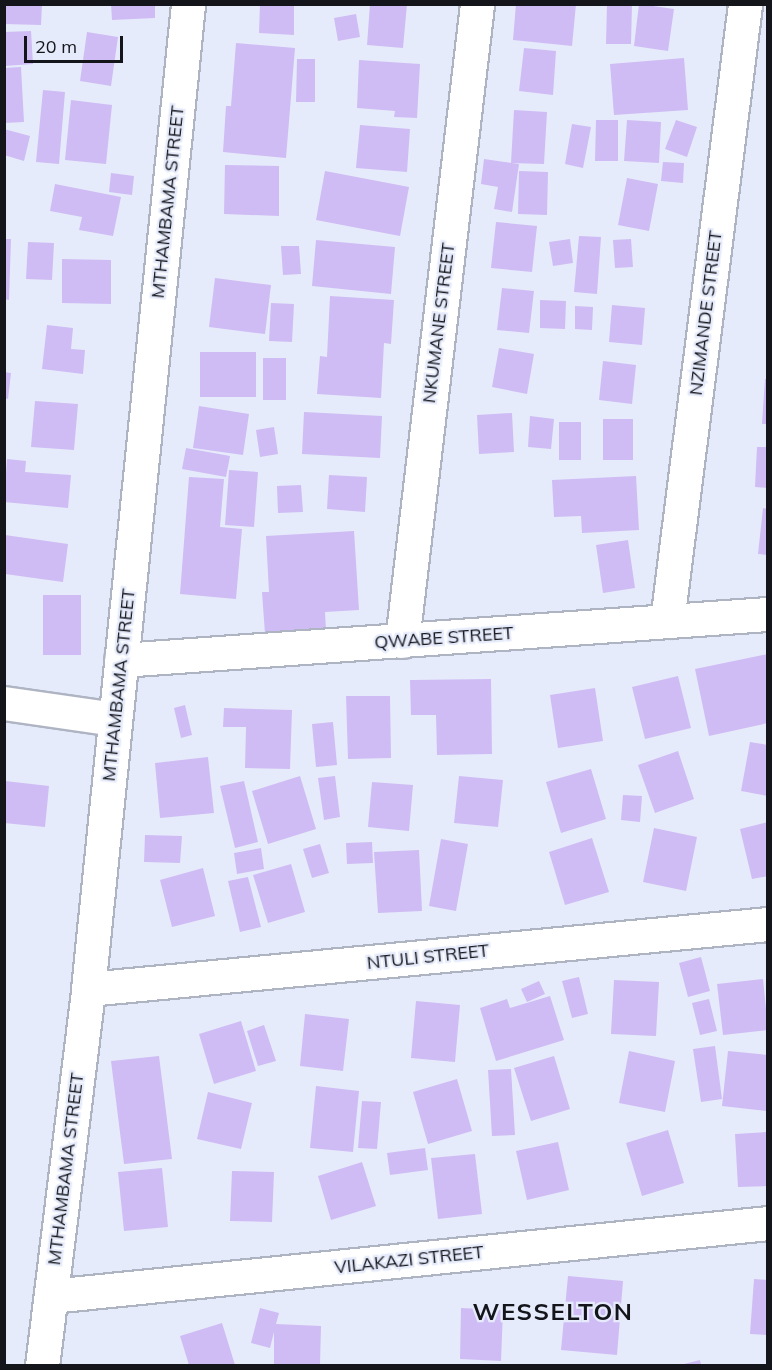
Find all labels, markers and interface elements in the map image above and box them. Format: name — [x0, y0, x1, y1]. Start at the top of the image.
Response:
scale bar — [27, 24, 126, 62]
text: 20 m — [35, 35, 77, 58]
street label: MTHAMBAMA STREET — [147, 105, 189, 299]
street label: NZIMANDE STREET — [685, 229, 727, 397]
street label: NKUMANE STREET — [418, 242, 460, 404]
street label: MTHAMBAMA STREET — [98, 588, 140, 782]
street label: QWABE STREET — [374, 622, 514, 654]
street label: NTULI STREET — [366, 940, 490, 974]
street label: MTHAMBAMA STREET — [43, 1072, 89, 1266]
street label: VILAKAZI STREET — [333, 1241, 485, 1279]
district label: WESSELTON — [473, 1298, 633, 1326]

